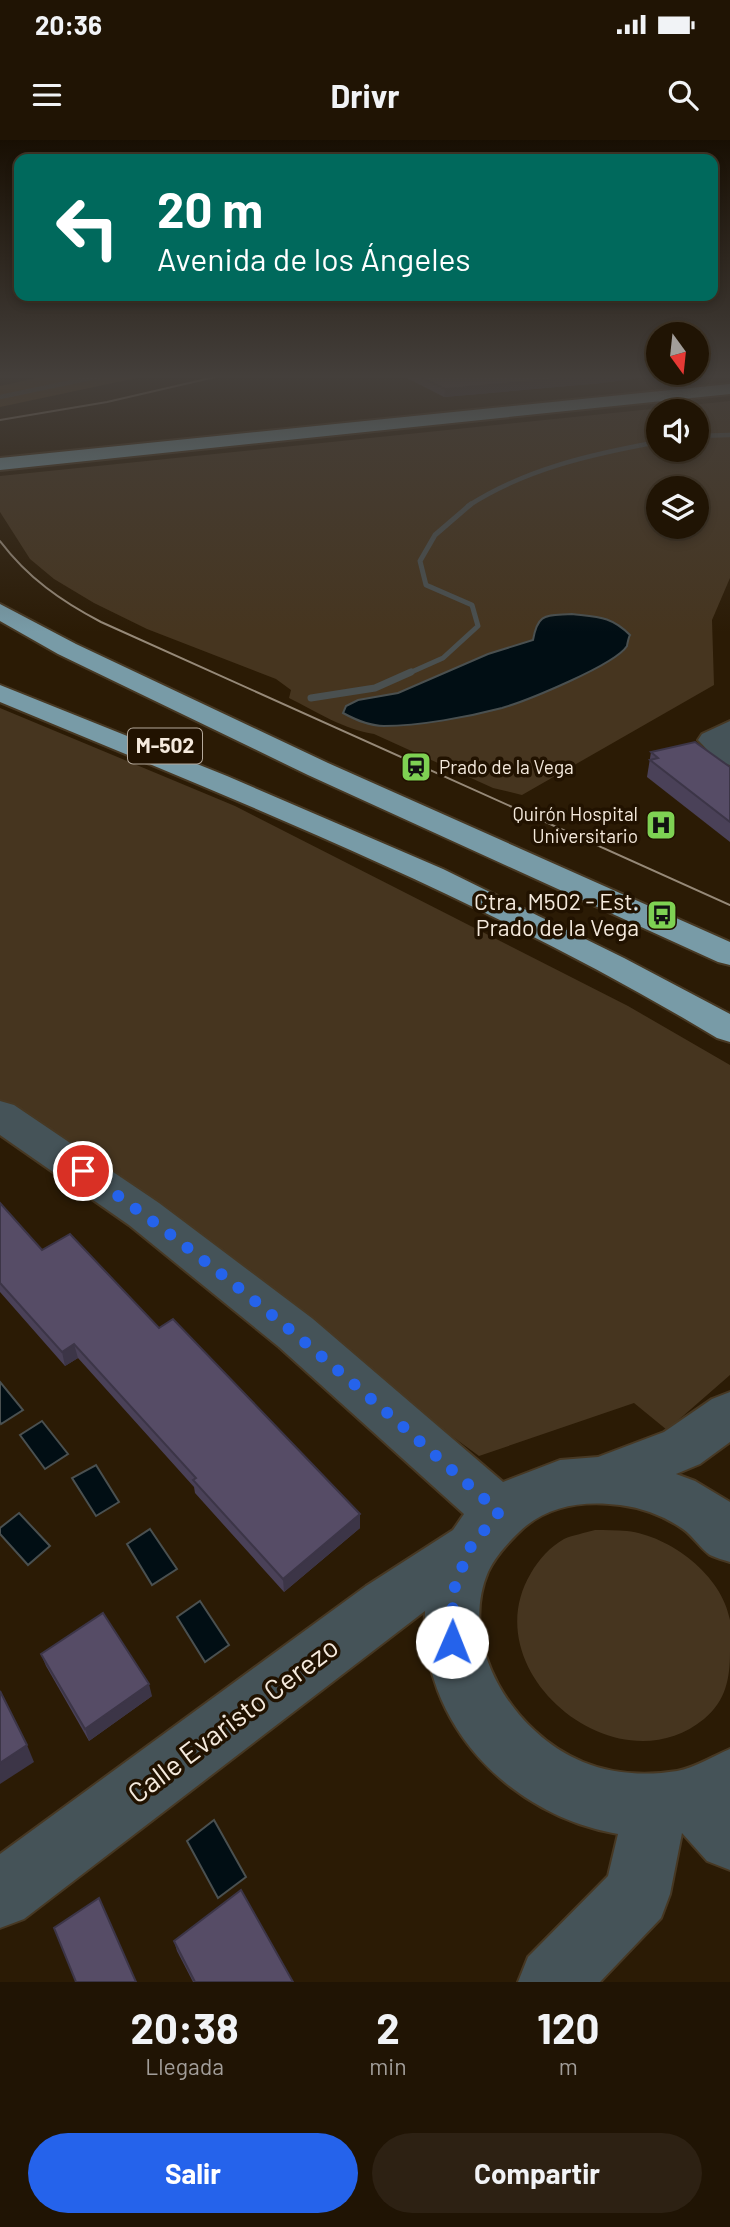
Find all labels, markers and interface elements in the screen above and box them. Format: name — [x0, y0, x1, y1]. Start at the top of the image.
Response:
text: 20:36 — [35, 9, 102, 40]
icon: menu — [28, 76, 66, 114]
text: Drivr — [330, 76, 400, 114]
icon: search — [664, 76, 702, 114]
text: 20 m — [157, 179, 263, 238]
icon: left — [42, 182, 133, 273]
text: Avenida de los Ángeles — [157, 239, 471, 277]
north arrow — [646, 322, 709, 385]
map controls — [646, 322, 709, 539]
button: sound — [646, 399, 709, 462]
button: layers — [646, 476, 709, 539]
road number: M-502 — [128, 728, 202, 764]
station icon: Prado de la Vega — [399, 750, 433, 784]
place label: Prado de la Vega — [439, 755, 574, 778]
place label: Quirón Hospital Universitario — [513, 802, 638, 847]
hospital icon: Quirón Hospital Universitario — [644, 808, 678, 842]
place label: Ctra. M502 - Est. Prado de la Vega — [474, 887, 639, 941]
bus stop icon: Ctra. M502 - Est. Prado de la Vega — [645, 898, 679, 932]
pin — [53, 1141, 113, 1201]
icon: arrive — [64, 1152, 102, 1190]
position arrow — [415, 1605, 489, 1679]
street label: Calle Evaristo Cerezo — [120, 1629, 344, 1809]
text: 20:38 — [131, 2002, 239, 2052]
text: 2 — [376, 2002, 400, 2052]
text: 120 — [537, 2002, 599, 2052]
text: Llegada — [145, 2052, 224, 2080]
text: min — [369, 2052, 407, 2080]
text: m — [559, 2052, 578, 2080]
button: Salir — [28, 2133, 358, 2213]
button: Compartir — [372, 2133, 702, 2213]

